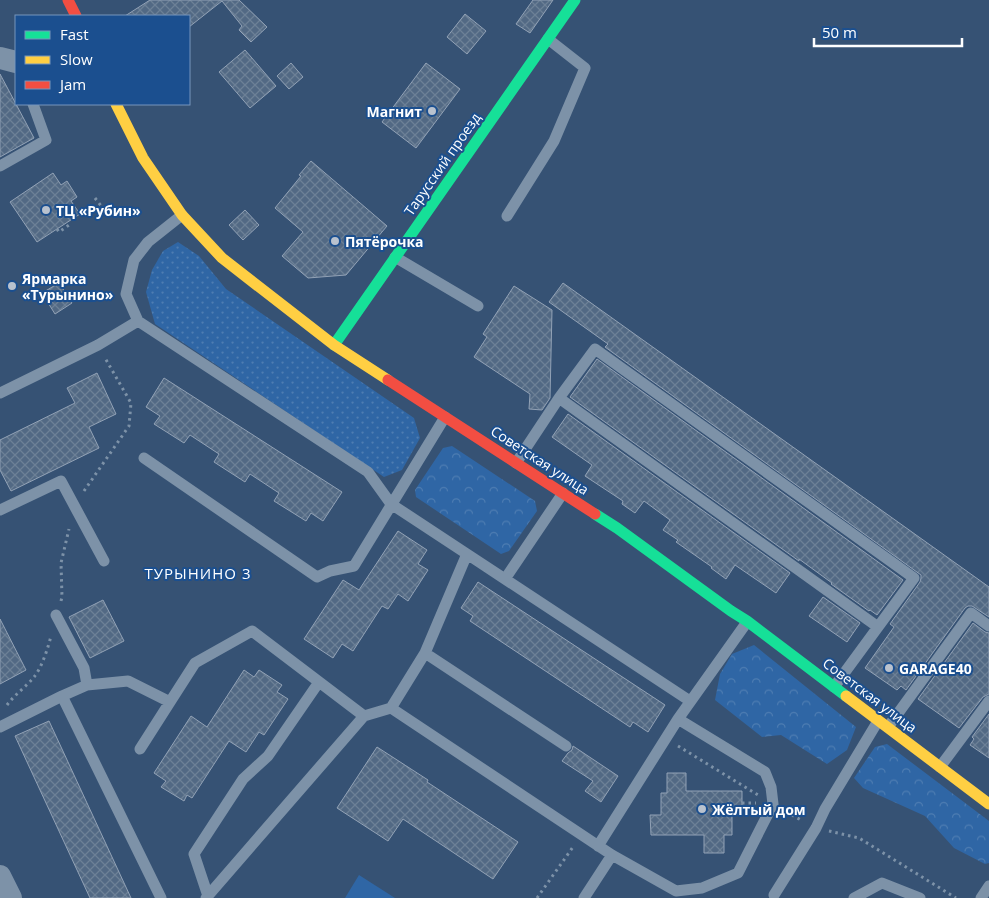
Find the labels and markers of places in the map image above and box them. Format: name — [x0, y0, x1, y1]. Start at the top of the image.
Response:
place label: Магнит — [367, 102, 422, 121]
marker: Магнит — [426, 105, 438, 117]
place label: ТЦ «Рубин» — [56, 201, 141, 220]
marker: ТЦ «Рубин» — [40, 204, 52, 216]
place label: Пятёрочка — [345, 232, 424, 251]
marker: Пятёрочка — [329, 235, 341, 247]
place label: Ярмарка «Турынино» — [21, 269, 114, 304]
marker: Ярмарка «Турынино» — [6, 280, 18, 292]
place label: GARAGE40 — [899, 659, 972, 678]
marker: GARAGE40 — [883, 662, 895, 674]
place label: Жёлтый дом — [712, 800, 806, 819]
marker: Жёлтый дом — [696, 803, 708, 815]

